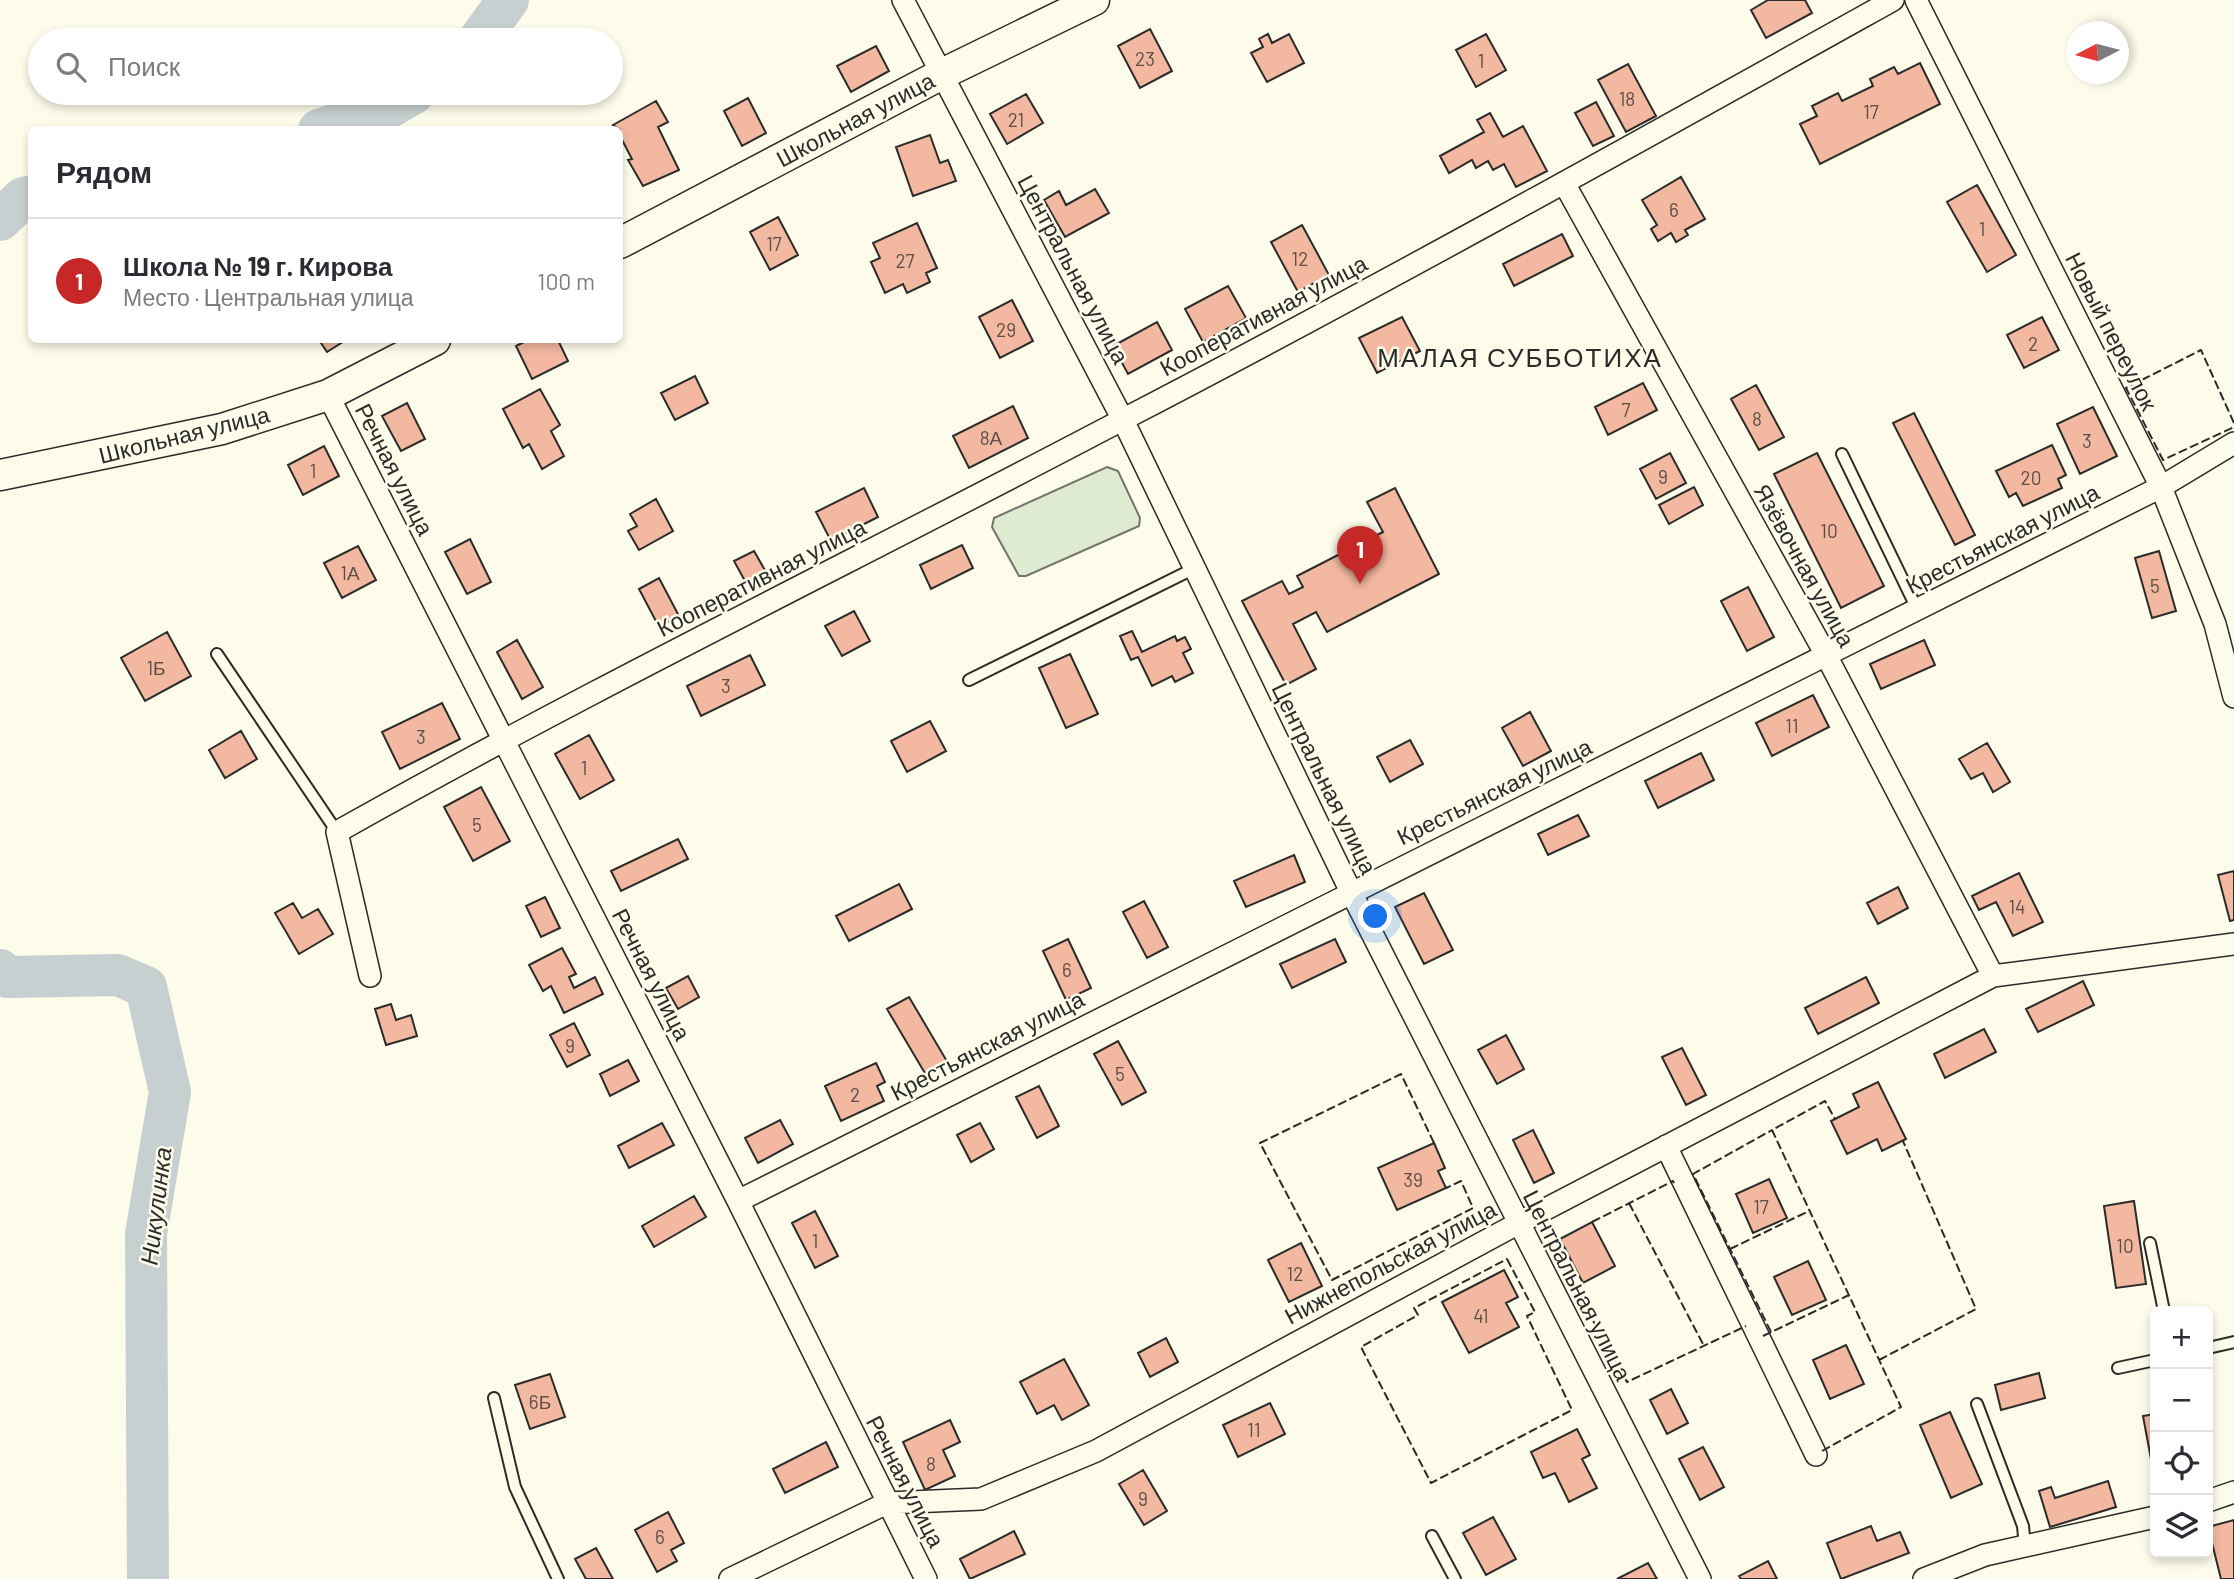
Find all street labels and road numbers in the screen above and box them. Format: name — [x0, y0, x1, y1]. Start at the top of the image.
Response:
street label: Школьная улица — [771, 65, 939, 172]
street label: Центральная улица — [1012, 170, 1136, 368]
street label: Новый переулок — [2060, 247, 2164, 416]
street label: Кооперативная улица — [1155, 248, 1372, 382]
street label: Речная улица — [350, 398, 440, 540]
street label: Школьная улица — [96, 399, 272, 469]
street label: Крестьянская улица — [1901, 477, 2104, 599]
street label: Язёвочная улица — [1749, 479, 1861, 652]
street label: Кооперативная улица — [652, 512, 870, 642]
street label: Центральная улица — [1266, 678, 1384, 879]
street label: Крестьянская улица — [1392, 732, 1596, 850]
street label: Речная улица — [607, 903, 697, 1045]
street label: Крестьянская улица — [886, 984, 1089, 1106]
street label: Центральная улица — [1518, 1185, 1638, 1385]
street label: Нижнепольская улица — [1279, 1194, 1501, 1330]
street label: Речная улица — [861, 1410, 951, 1552]

